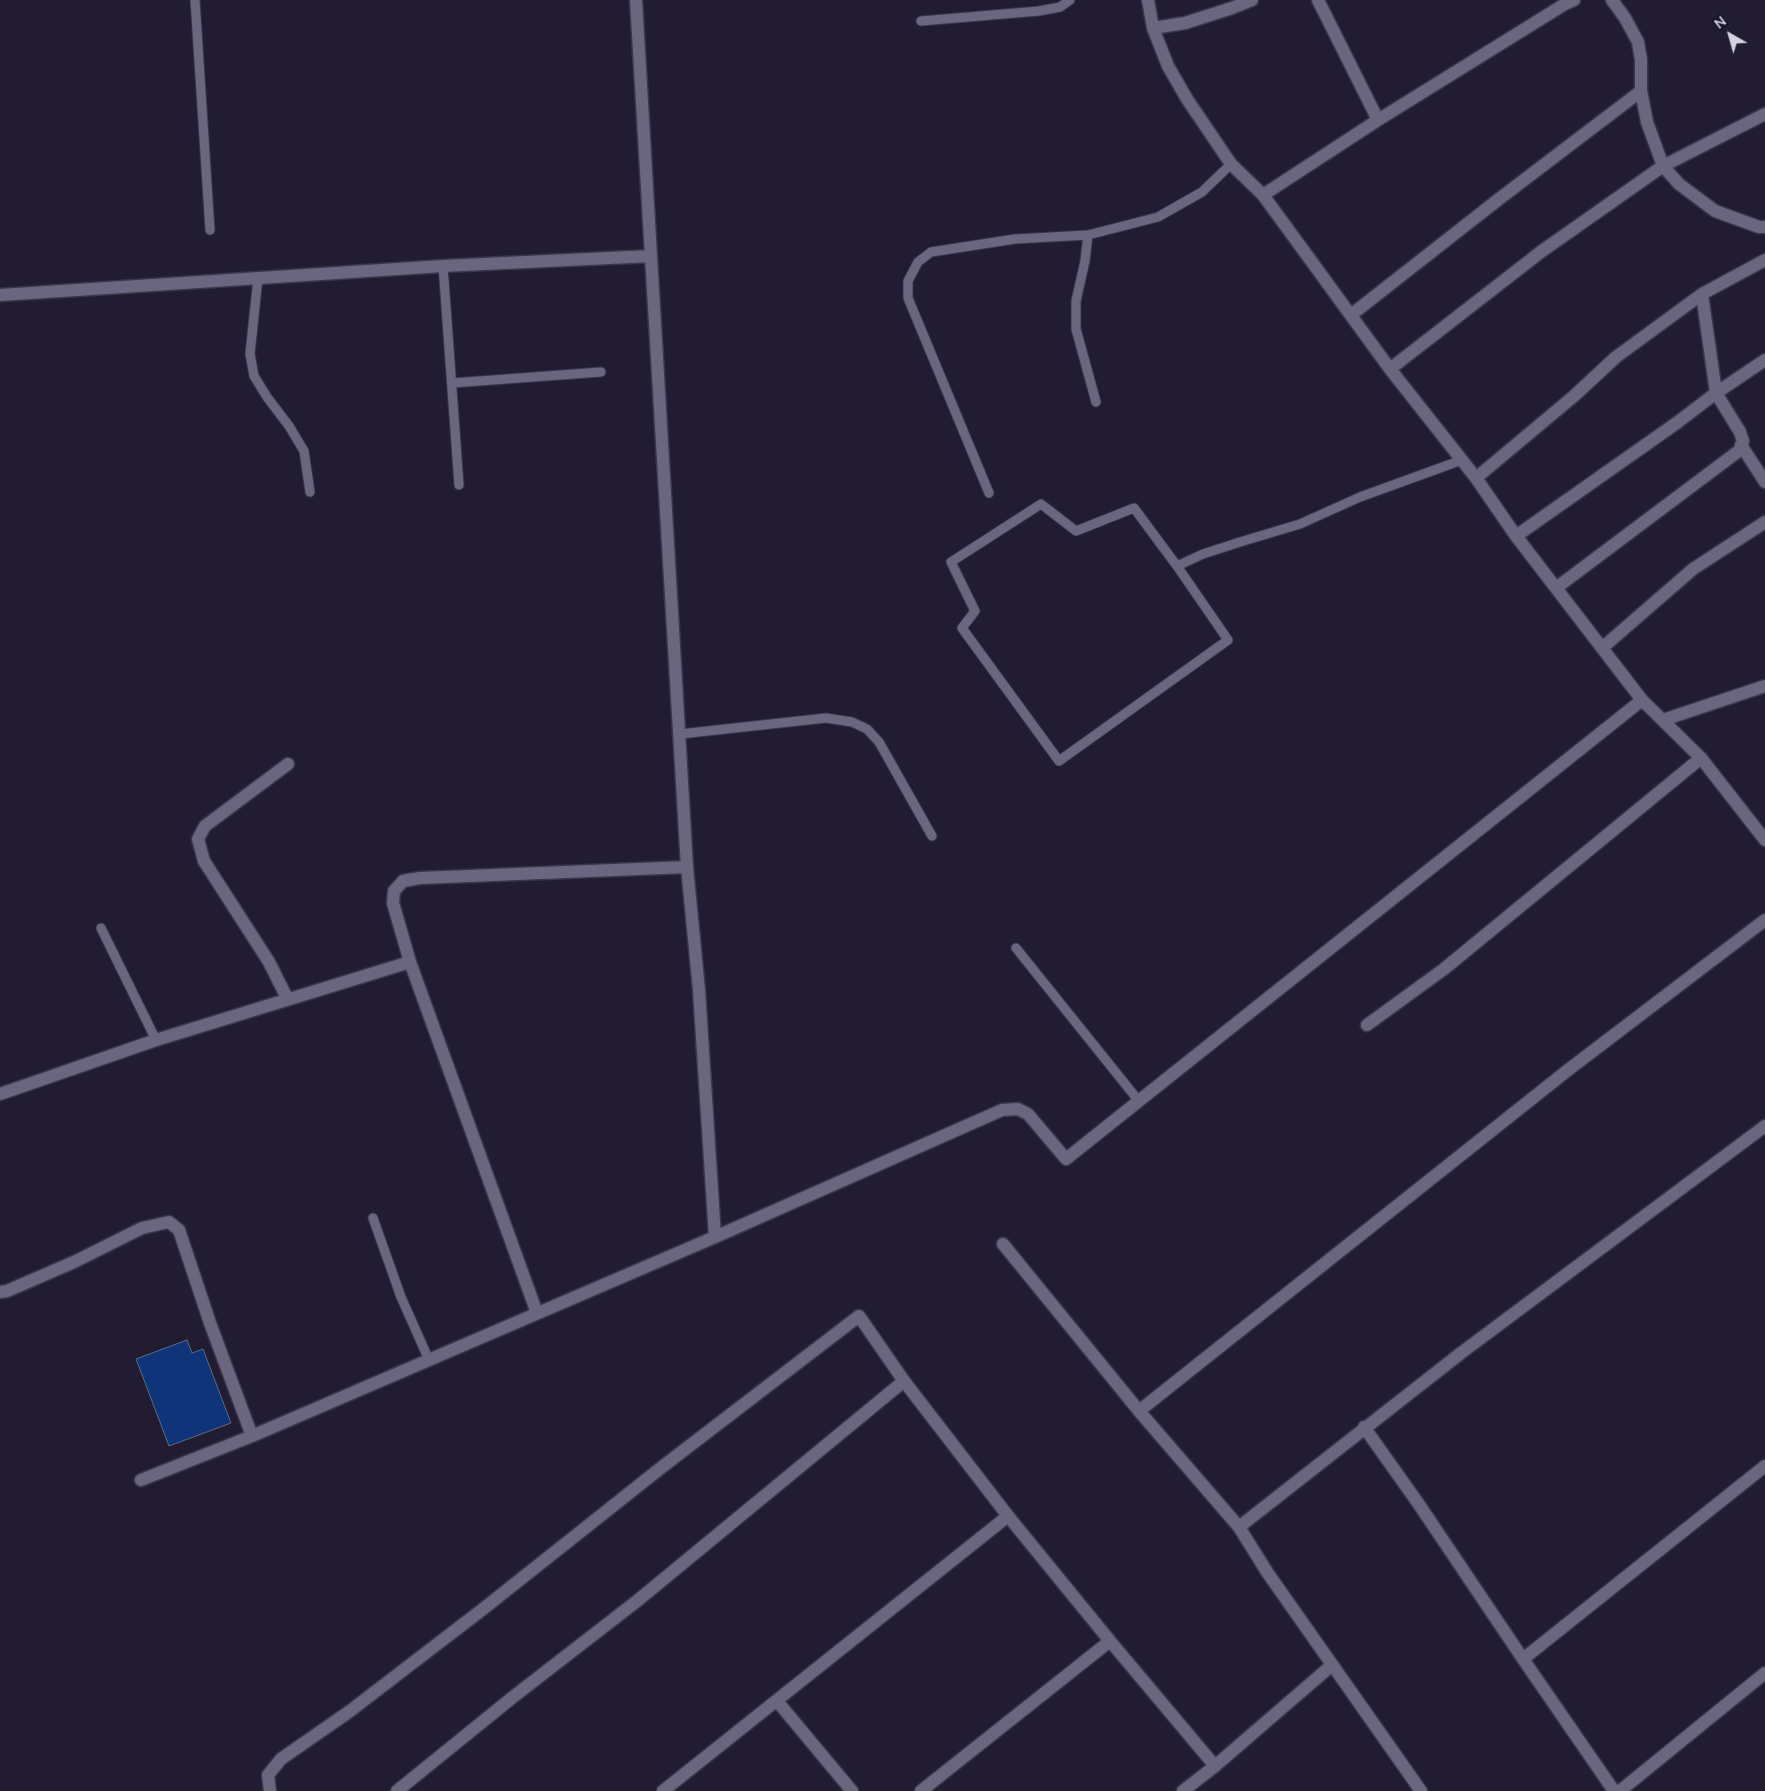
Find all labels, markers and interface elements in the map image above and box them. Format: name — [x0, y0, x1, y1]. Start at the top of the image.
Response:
north arrow — [1705, 10, 1755, 60]
text: N — [1710, 12, 1730, 34]

